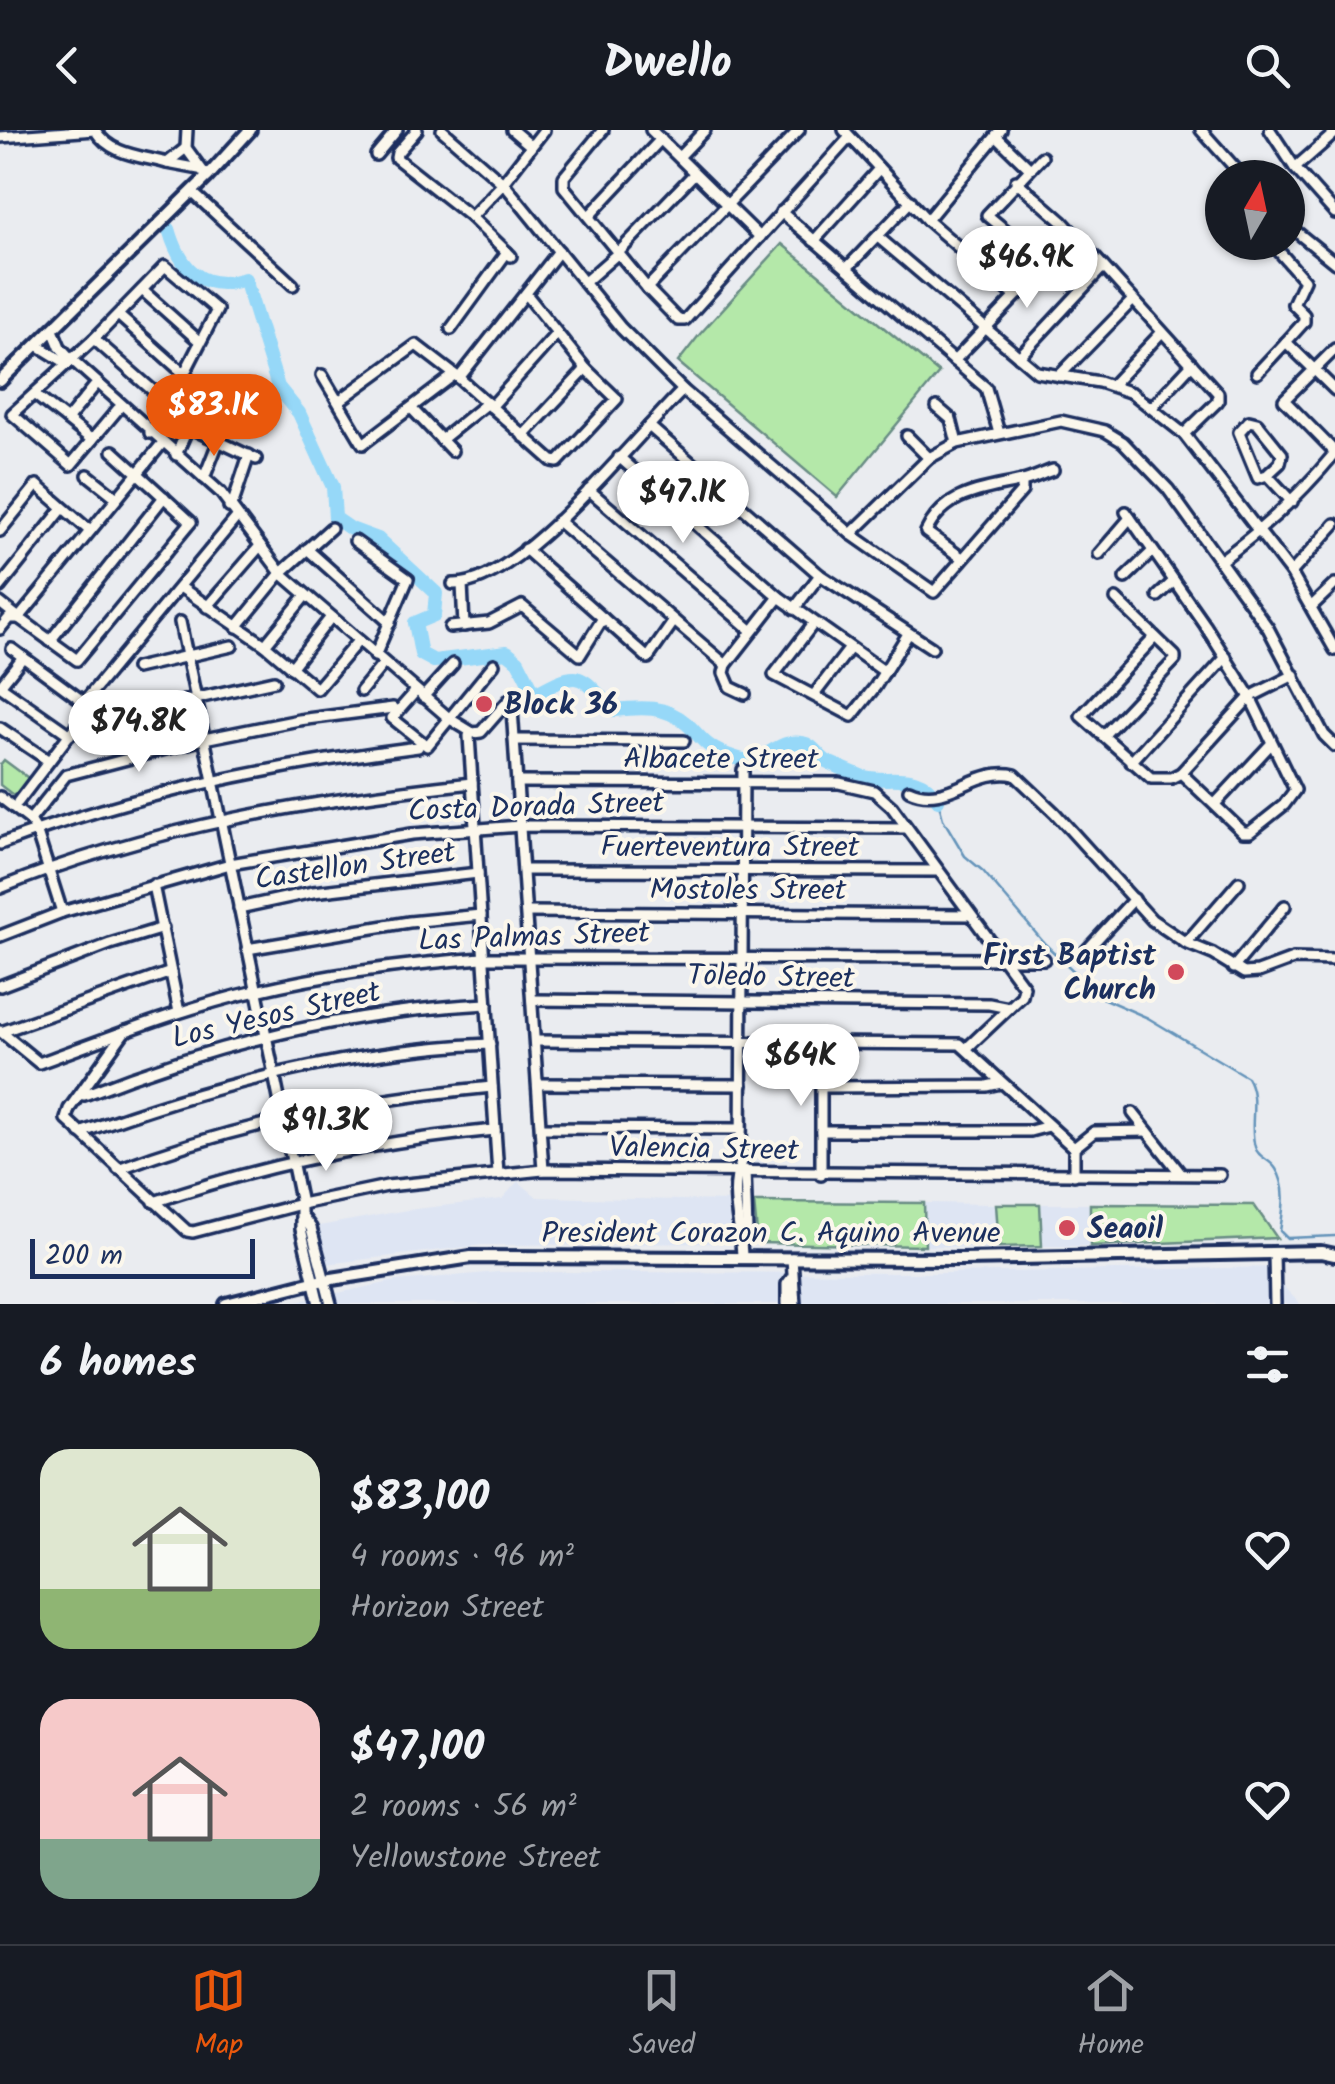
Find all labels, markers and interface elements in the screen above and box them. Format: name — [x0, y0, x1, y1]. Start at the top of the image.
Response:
text: Dwello — [603, 29, 732, 101]
icon: back — [40, 38, 95, 93]
icon: search — [1240, 38, 1295, 93]
north arrow — [1205, 160, 1305, 260]
map controls — [1205, 160, 1305, 260]
pin: $46.9K — [946, 226, 1108, 311]
text: $46.9K — [979, 233, 1075, 284]
pin: $83.1K — [133, 374, 295, 459]
text: $83.1K — [168, 381, 260, 432]
pin: $47.1K — [602, 461, 764, 546]
text: $47.1K — [639, 468, 727, 519]
place label: Block 36 — [504, 682, 618, 730]
pin: $74.8K — [58, 690, 220, 775]
marker: Block 36 — [473, 693, 495, 715]
text: $74.8K — [90, 697, 188, 748]
street label: Albacete Street — [623, 736, 819, 784]
street label: Costa Dorada Street — [407, 780, 665, 836]
street label: Fuerteventura Street — [601, 824, 860, 872]
street label: Castellon Street — [252, 829, 459, 905]
street label: Mostoles Street — [650, 867, 847, 915]
street label: Las Palmas Street — [417, 910, 651, 966]
place label: First Baptist Church — [983, 933, 1156, 1015]
street label: Toledo Street — [687, 953, 855, 1003]
marker: First Baptist Church — [1165, 961, 1187, 983]
street label: Los Yesos Street — [167, 969, 386, 1063]
pin: $64K — [742, 1024, 860, 1109]
text: $64K — [765, 1031, 838, 1082]
pin: $91.3K — [245, 1089, 407, 1174]
text: $91.3K — [281, 1096, 371, 1147]
street label: Valencia Street — [609, 1124, 800, 1176]
place label: Seaoil — [1087, 1206, 1163, 1254]
street label: President Corazon C. Aquino Avenue — [541, 1210, 1001, 1258]
marker: Seaoil — [1056, 1217, 1078, 1239]
scale bar — [30, 1234, 255, 1278]
text: 200 m — [45, 1234, 123, 1279]
text: 6 homes — [40, 1331, 196, 1398]
icon: filters — [1240, 1337, 1295, 1392]
text: $83,100 — [350, 1465, 489, 1532]
icon: home — [120, 1489, 240, 1609]
icon: heart — [1240, 1522, 1295, 1577]
text: 4 rooms · 96 m² — [350, 1532, 574, 1583]
text: Horizon Street — [350, 1583, 544, 1634]
text: $47,100 — [350, 1715, 484, 1782]
icon: home — [120, 1739, 240, 1859]
icon: heart — [1240, 1772, 1295, 1827]
text: 2 rooms · 56 m² — [350, 1782, 577, 1833]
text: Yellowstone Street — [350, 1833, 600, 1884]
tab: Map — [191, 1963, 246, 2068]
tab: Saved — [629, 1963, 695, 2068]
tab: Home — [1077, 1963, 1144, 2068]

